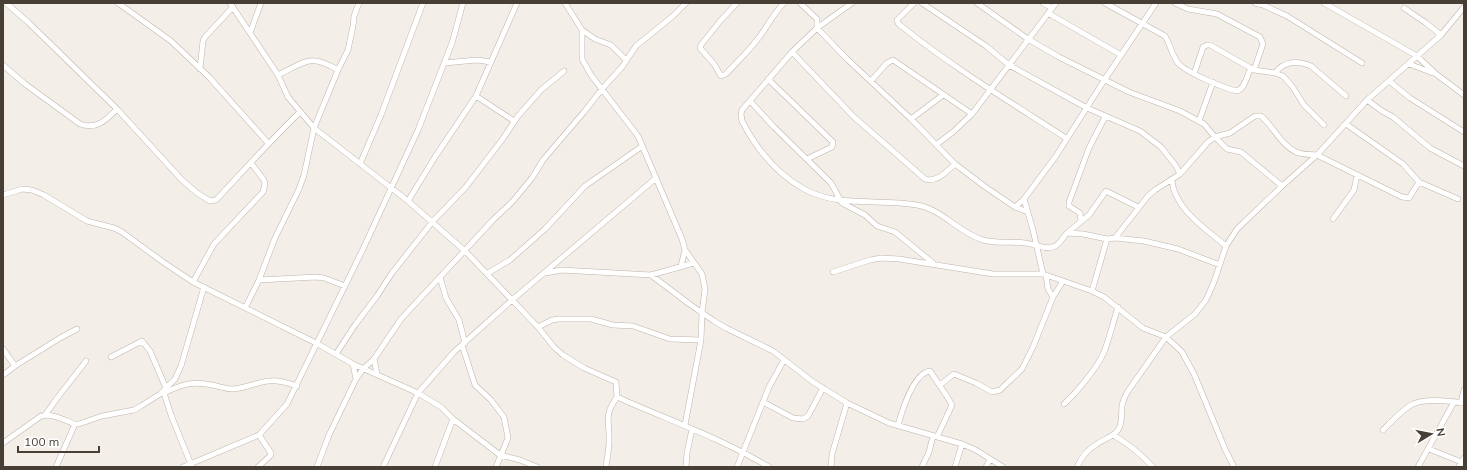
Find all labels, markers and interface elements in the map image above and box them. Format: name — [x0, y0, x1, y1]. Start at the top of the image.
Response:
north arrow — [1411, 414, 1451, 454]
text: N — [1433, 427, 1448, 438]
scale bar — [18, 428, 99, 454]
text: 100 m — [24, 434, 59, 449]

